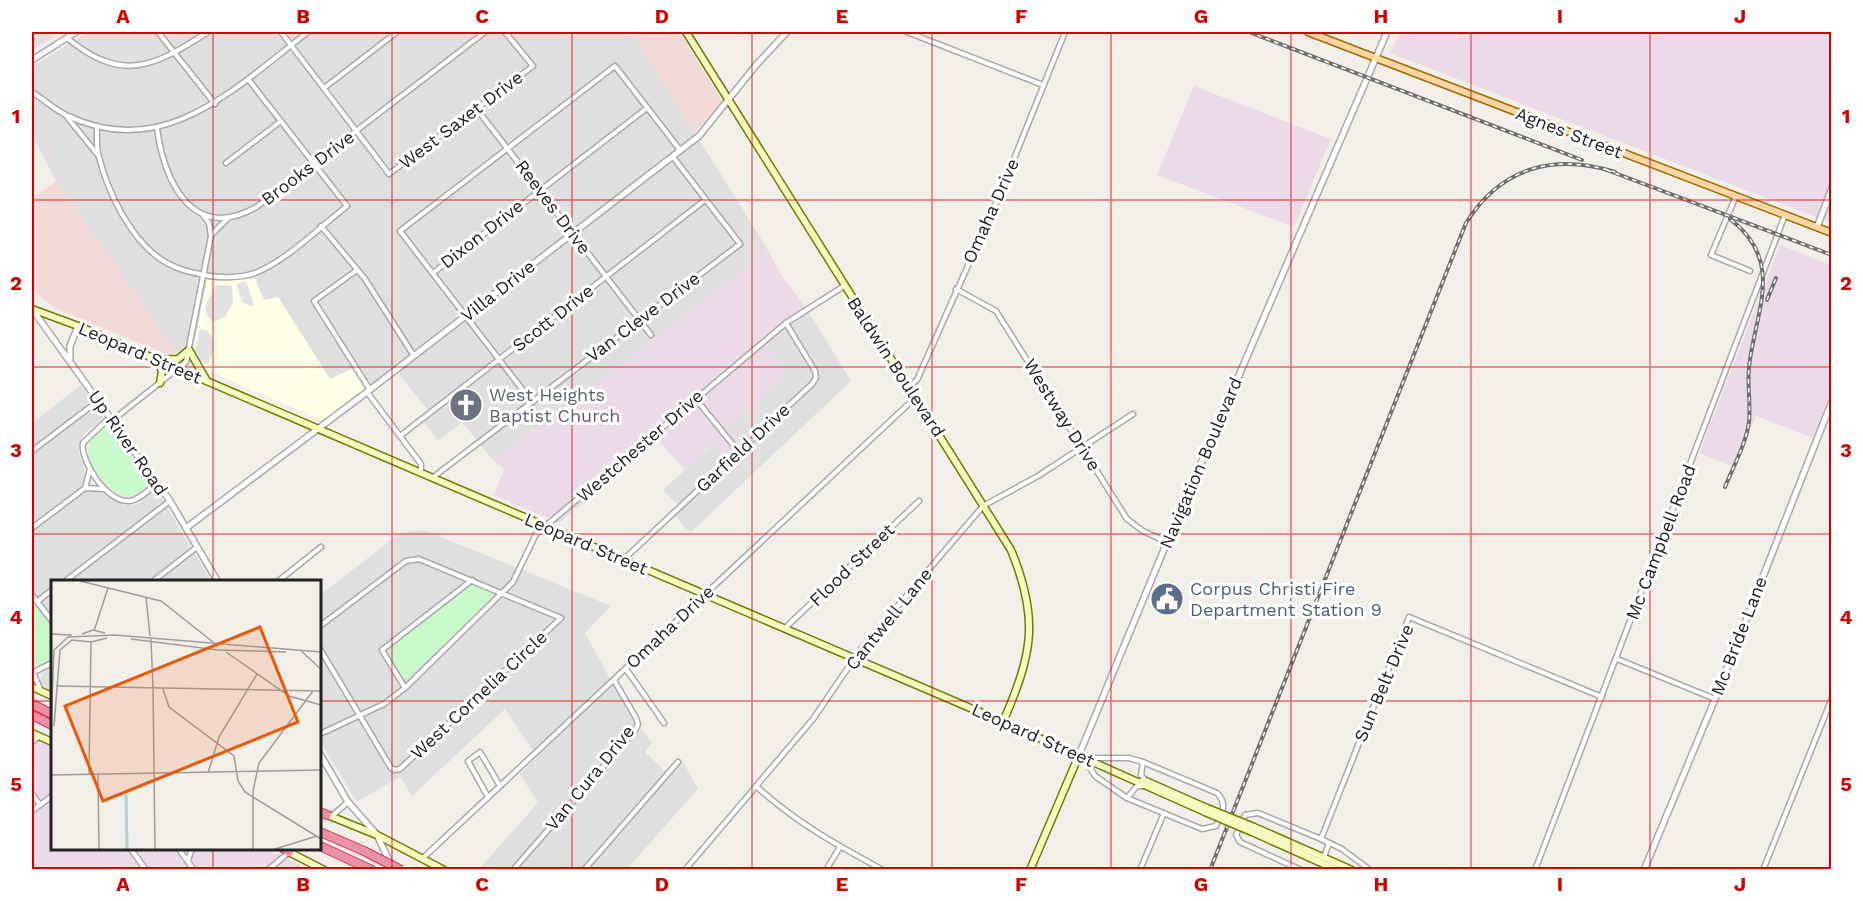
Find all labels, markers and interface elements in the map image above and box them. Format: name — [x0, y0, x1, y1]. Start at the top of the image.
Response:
text: A — [116, 4, 130, 28]
text: B — [296, 4, 310, 28]
text: C — [475, 4, 489, 28]
text: D — [655, 4, 669, 28]
text: E — [836, 4, 848, 28]
text: F — [1015, 4, 1027, 28]
text: G — [1194, 4, 1208, 28]
text: H — [1374, 4, 1388, 28]
text: I — [1557, 4, 1563, 28]
text: J — [1734, 4, 1746, 28]
street label: West Saxet Drive — [395, 66, 527, 173]
street label: Agnes Street — [1513, 103, 1626, 163]
text: 1 — [12, 104, 20, 128]
text: 1 — [1842, 104, 1850, 128]
street label: Brooks Drive — [257, 126, 358, 209]
street label: Omaha Drive — [958, 155, 1023, 266]
street label: Reeves Drive — [511, 156, 596, 258]
street label: Dixon Drive — [436, 195, 527, 273]
street label: Villa Drive — [456, 255, 539, 326]
street label: Van Cleve Drive — [582, 267, 704, 366]
text: 2 — [10, 271, 22, 295]
text: 2 — [1840, 271, 1852, 295]
street label: Scott Drive — [508, 279, 597, 356]
street label: Baldwin Boulevard — [843, 293, 950, 441]
street label: Leopard Street — [75, 317, 205, 388]
street label: Westway Drive — [1020, 355, 1105, 475]
street label: Navigation Boulevard — [1155, 374, 1246, 552]
place label: West Heights Baptist Church — [489, 384, 620, 426]
street label: Westchester Drive — [572, 385, 707, 506]
street label: Up River Road — [84, 386, 172, 499]
church icon: West Heights Baptist Church — [448, 387, 484, 423]
street label: Garfield Drive — [691, 399, 794, 496]
text: 3 — [10, 438, 22, 462]
text: 3 — [1840, 438, 1852, 462]
street label: Mc Campbell Road — [1621, 461, 1700, 622]
street label: Leopard Street — [521, 508, 651, 579]
street label: Flood Street — [805, 519, 899, 610]
street label: Cantwell Lane — [841, 563, 936, 674]
street label: Mc Bride Lane — [1706, 573, 1771, 698]
place label: Corpus Christi Fire Department Station 9 — [1190, 578, 1382, 620]
inset map — [51, 580, 321, 850]
street label: Omaha Drive — [621, 581, 718, 673]
public building icon: Corpus Christi Fire Department Station 9 — [1149, 581, 1185, 617]
text: 4 — [10, 605, 23, 629]
text: 4 — [1840, 605, 1853, 629]
street label: Sun Belt Drive — [1349, 621, 1418, 745]
street label: West Cornelia Circle — [406, 626, 551, 763]
street label: Leopard Street — [969, 698, 1098, 771]
street label: Van Cura Drive — [541, 721, 638, 835]
text: 5 — [10, 772, 22, 796]
text: 5 — [1840, 772, 1852, 796]
text: A — [116, 872, 130, 896]
text: B — [296, 872, 310, 896]
text: C — [475, 872, 489, 896]
text: D — [655, 872, 669, 896]
text: E — [836, 872, 848, 896]
text: F — [1015, 872, 1027, 896]
text: G — [1194, 872, 1208, 896]
text: H — [1374, 872, 1388, 896]
text: I — [1557, 872, 1563, 896]
text: J — [1734, 872, 1746, 896]

